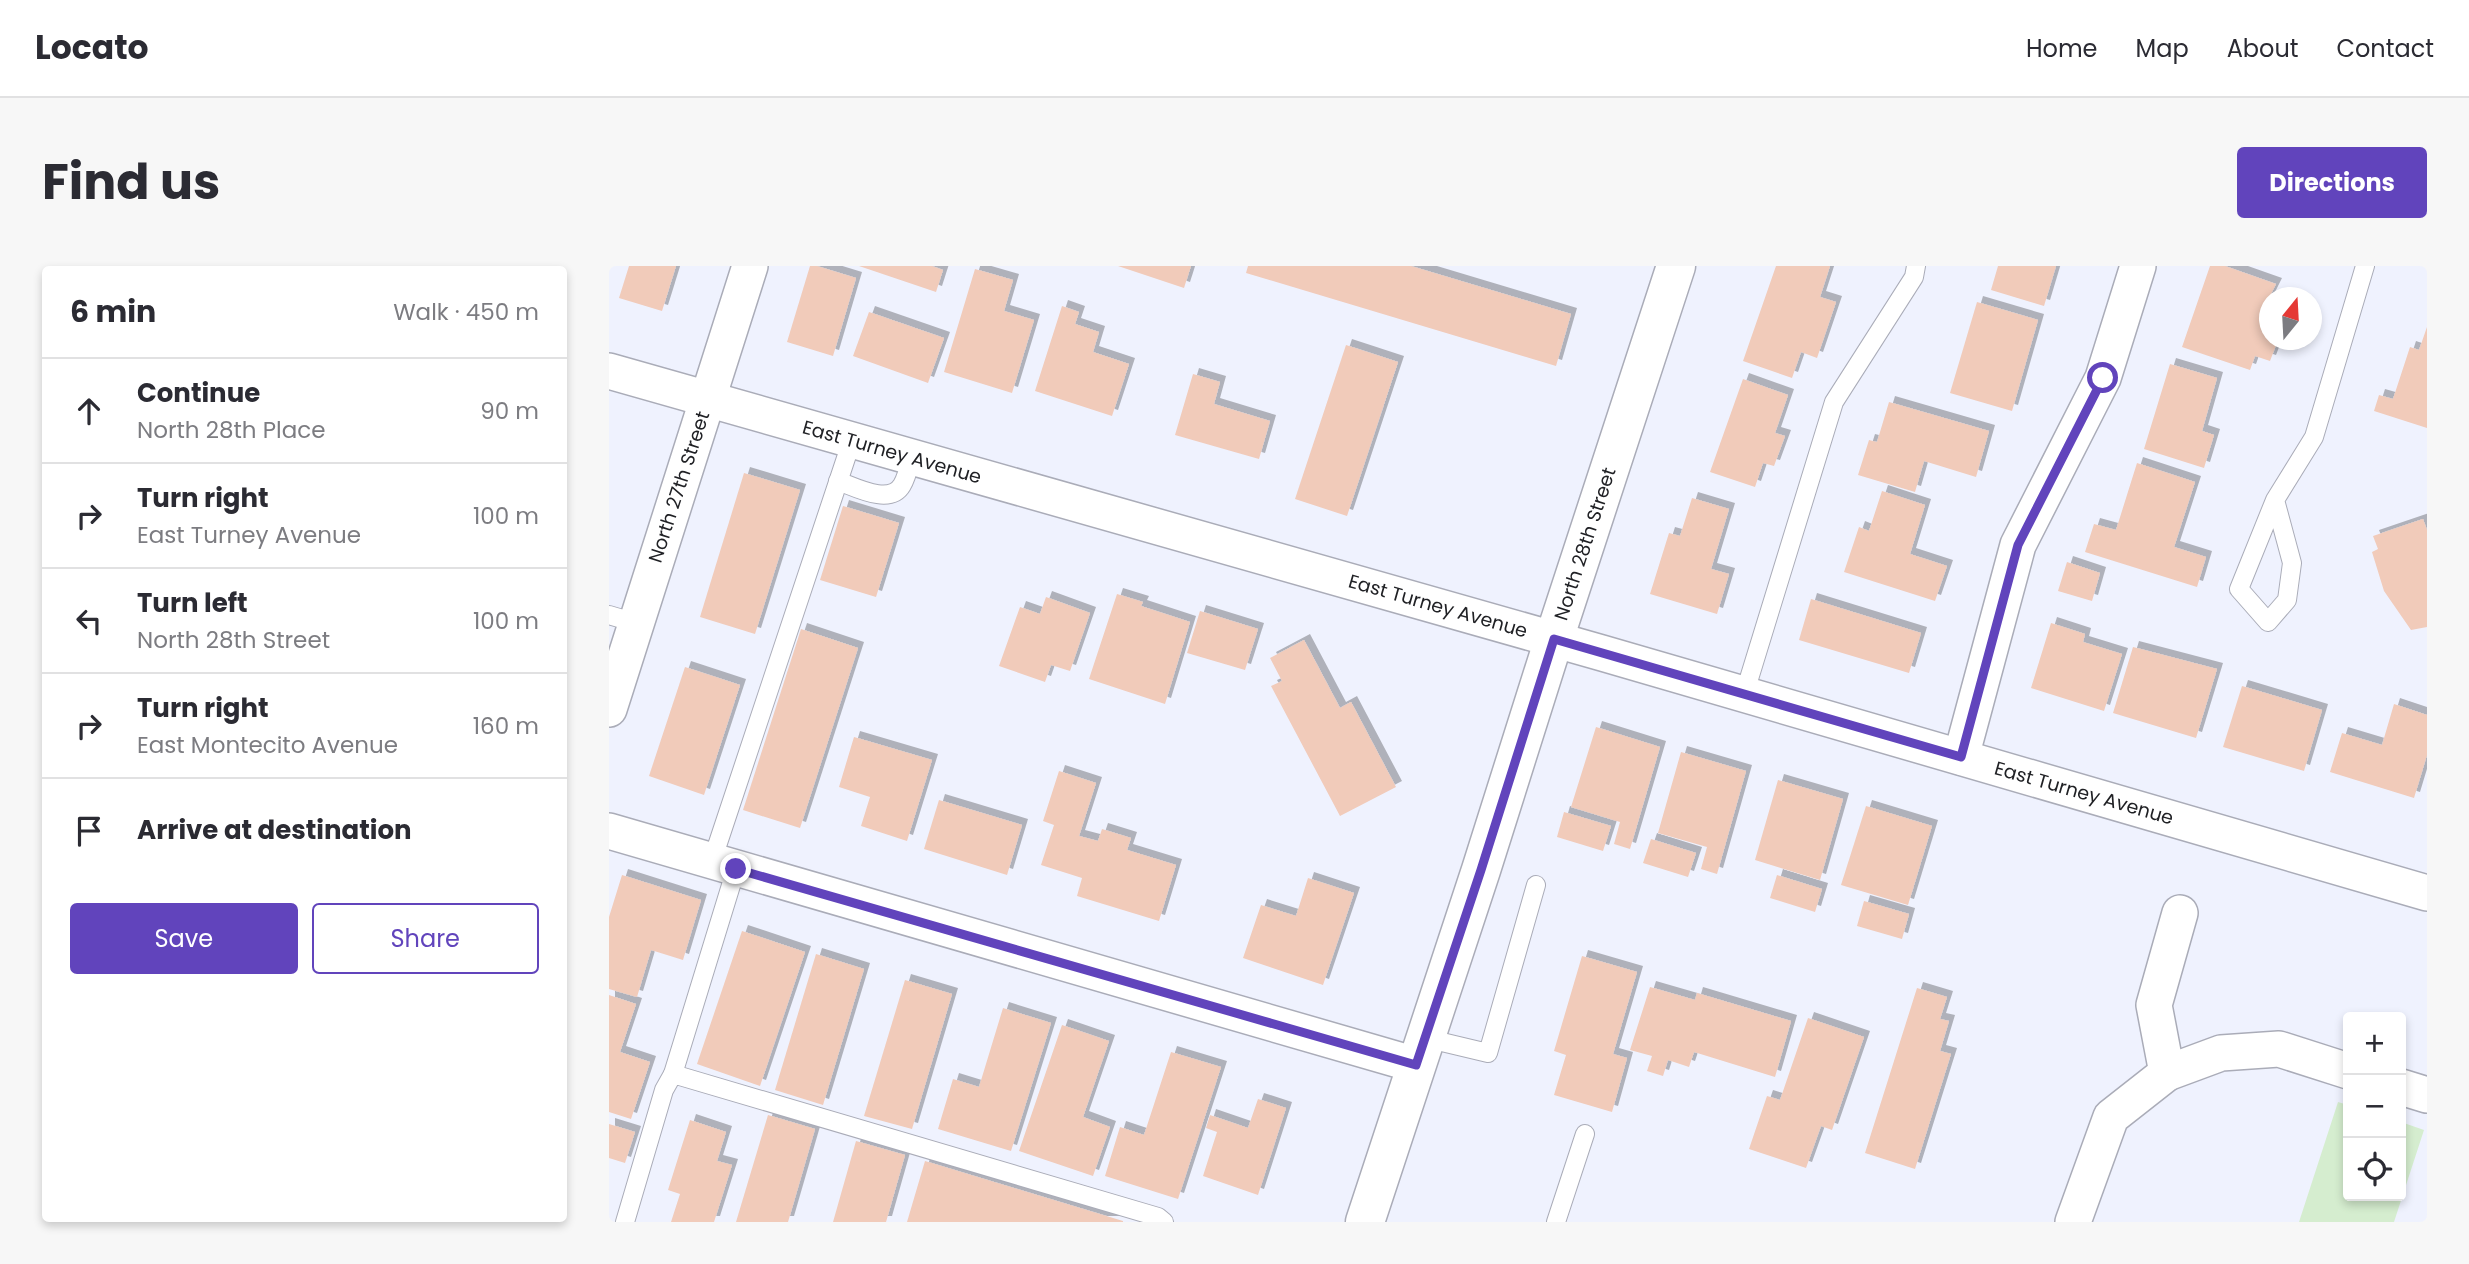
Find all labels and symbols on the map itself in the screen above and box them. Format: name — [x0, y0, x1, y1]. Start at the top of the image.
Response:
north arrow — [2259, 287, 2322, 350]
route start — [2087, 362, 2118, 393]
street label: North 27th Street — [642, 408, 716, 566]
street label: East Turney Avenue — [799, 414, 985, 490]
street label: North 28th Street — [1548, 464, 1623, 624]
street label: East Turney Avenue — [1345, 568, 1531, 644]
street label: East Turney Avenue — [1991, 755, 2177, 831]
route end — [720, 853, 751, 884]

